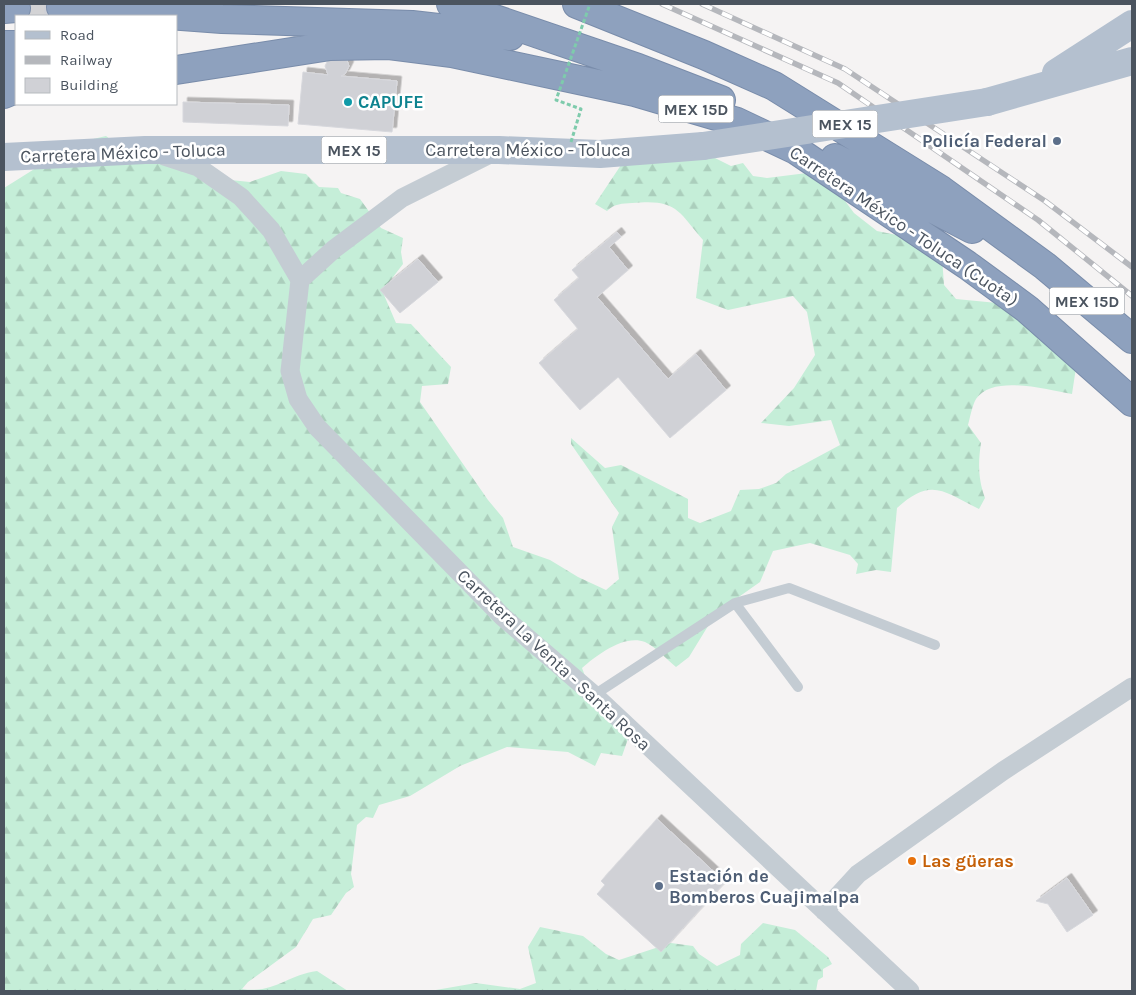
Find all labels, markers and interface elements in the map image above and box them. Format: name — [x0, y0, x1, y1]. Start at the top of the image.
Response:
legend — [15, 15, 178, 105]
text: Road — [60, 26, 95, 44]
text: Railway — [60, 51, 112, 69]
text: Building — [60, 76, 118, 94]
place label: CAPUFE — [358, 91, 424, 113]
marker: CAPUFE — [342, 96, 354, 108]
road number: MEX 15D — [658, 96, 734, 122]
road number: MEX 15 — [812, 110, 878, 138]
place label: Policía Federal — [922, 130, 1047, 152]
marker: Policía Federal — [1051, 135, 1063, 147]
road number: MEX 15 — [322, 136, 386, 164]
street label: Carretera México - Toluca — [20, 138, 226, 168]
street label: Carretera México - Toluca — [425, 139, 631, 161]
street label: Carretera México - Toluca (Cuota) — [786, 141, 1022, 311]
road number: MEX 15D — [1050, 288, 1124, 314]
street label: Carretera La Venta - Santa Rosa — [453, 564, 655, 756]
place label: Las güeras — [922, 850, 1014, 872]
marker: Las güeras — [906, 855, 918, 867]
place label: Estación de Bomberos Cuajimalpa — [669, 865, 860, 908]
marker: Estación de Bomberos Cuajimalpa — [653, 880, 665, 892]

